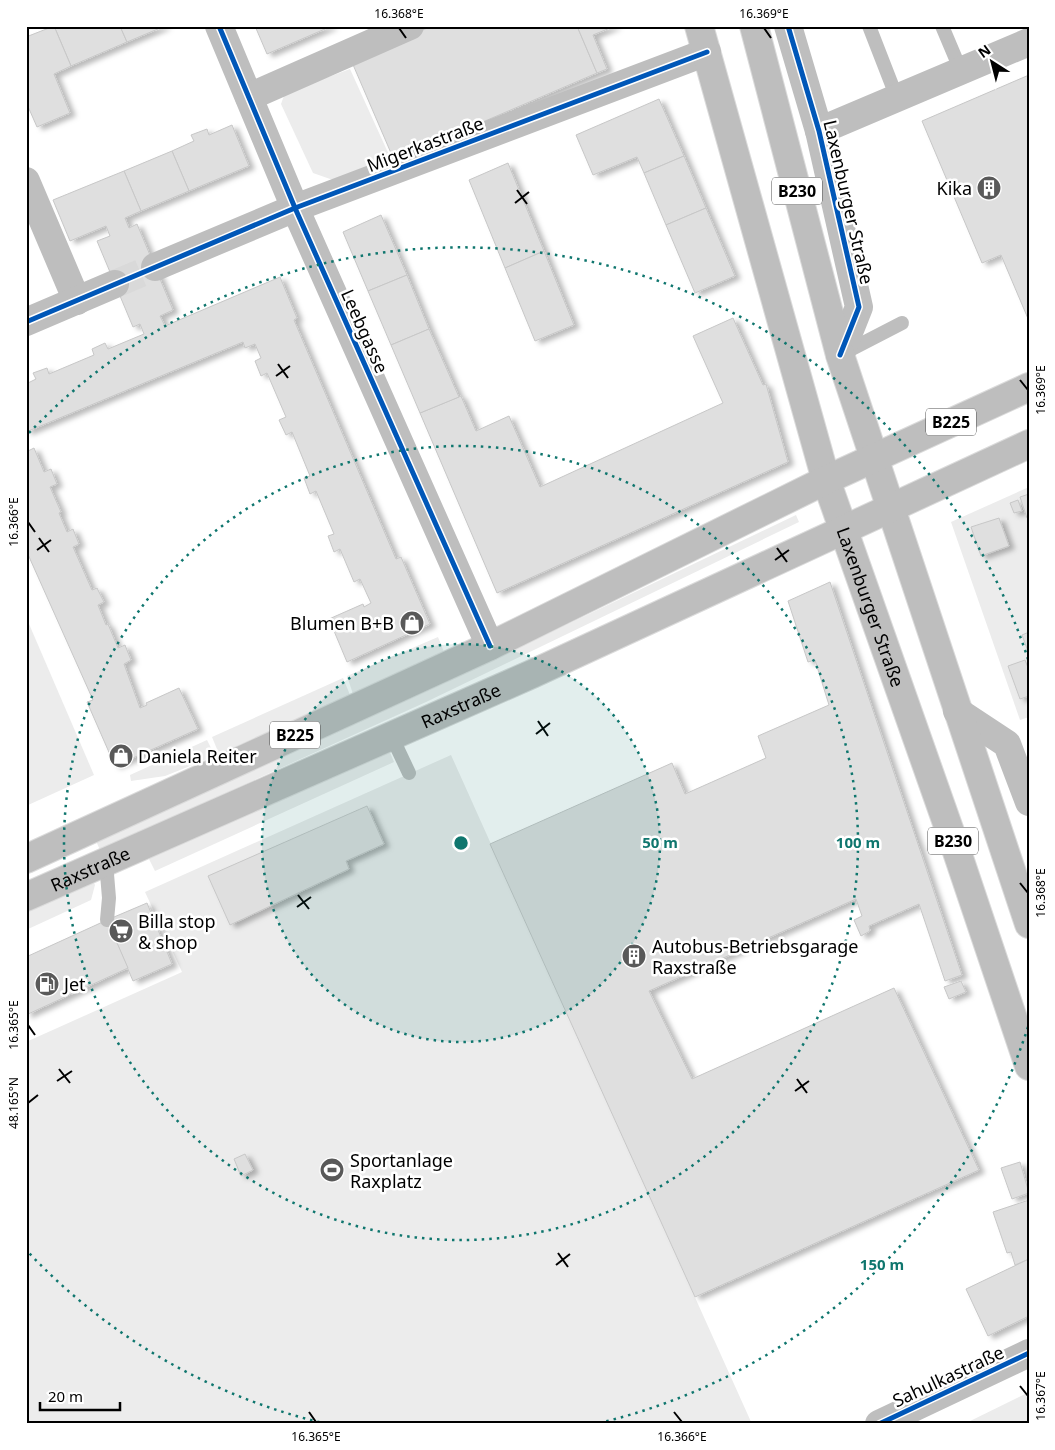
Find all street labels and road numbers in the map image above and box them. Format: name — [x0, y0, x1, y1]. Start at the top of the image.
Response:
street label: Migerkastraße — [363, 111, 487, 177]
street label: Laxenburger Straße — [818, 118, 880, 286]
road number: B230 — [772, 178, 822, 205]
street label: Leebgasse — [336, 285, 394, 377]
road number: B225 — [926, 408, 976, 436]
street label: Laxenburger Straße — [832, 524, 910, 690]
street label: Raxstraße — [417, 677, 504, 733]
road number: B225 — [270, 722, 320, 748]
road number: B230 — [928, 828, 978, 854]
street label: Raxstraße — [46, 841, 134, 897]
street label: Sahulkastraße — [888, 1340, 1008, 1412]

